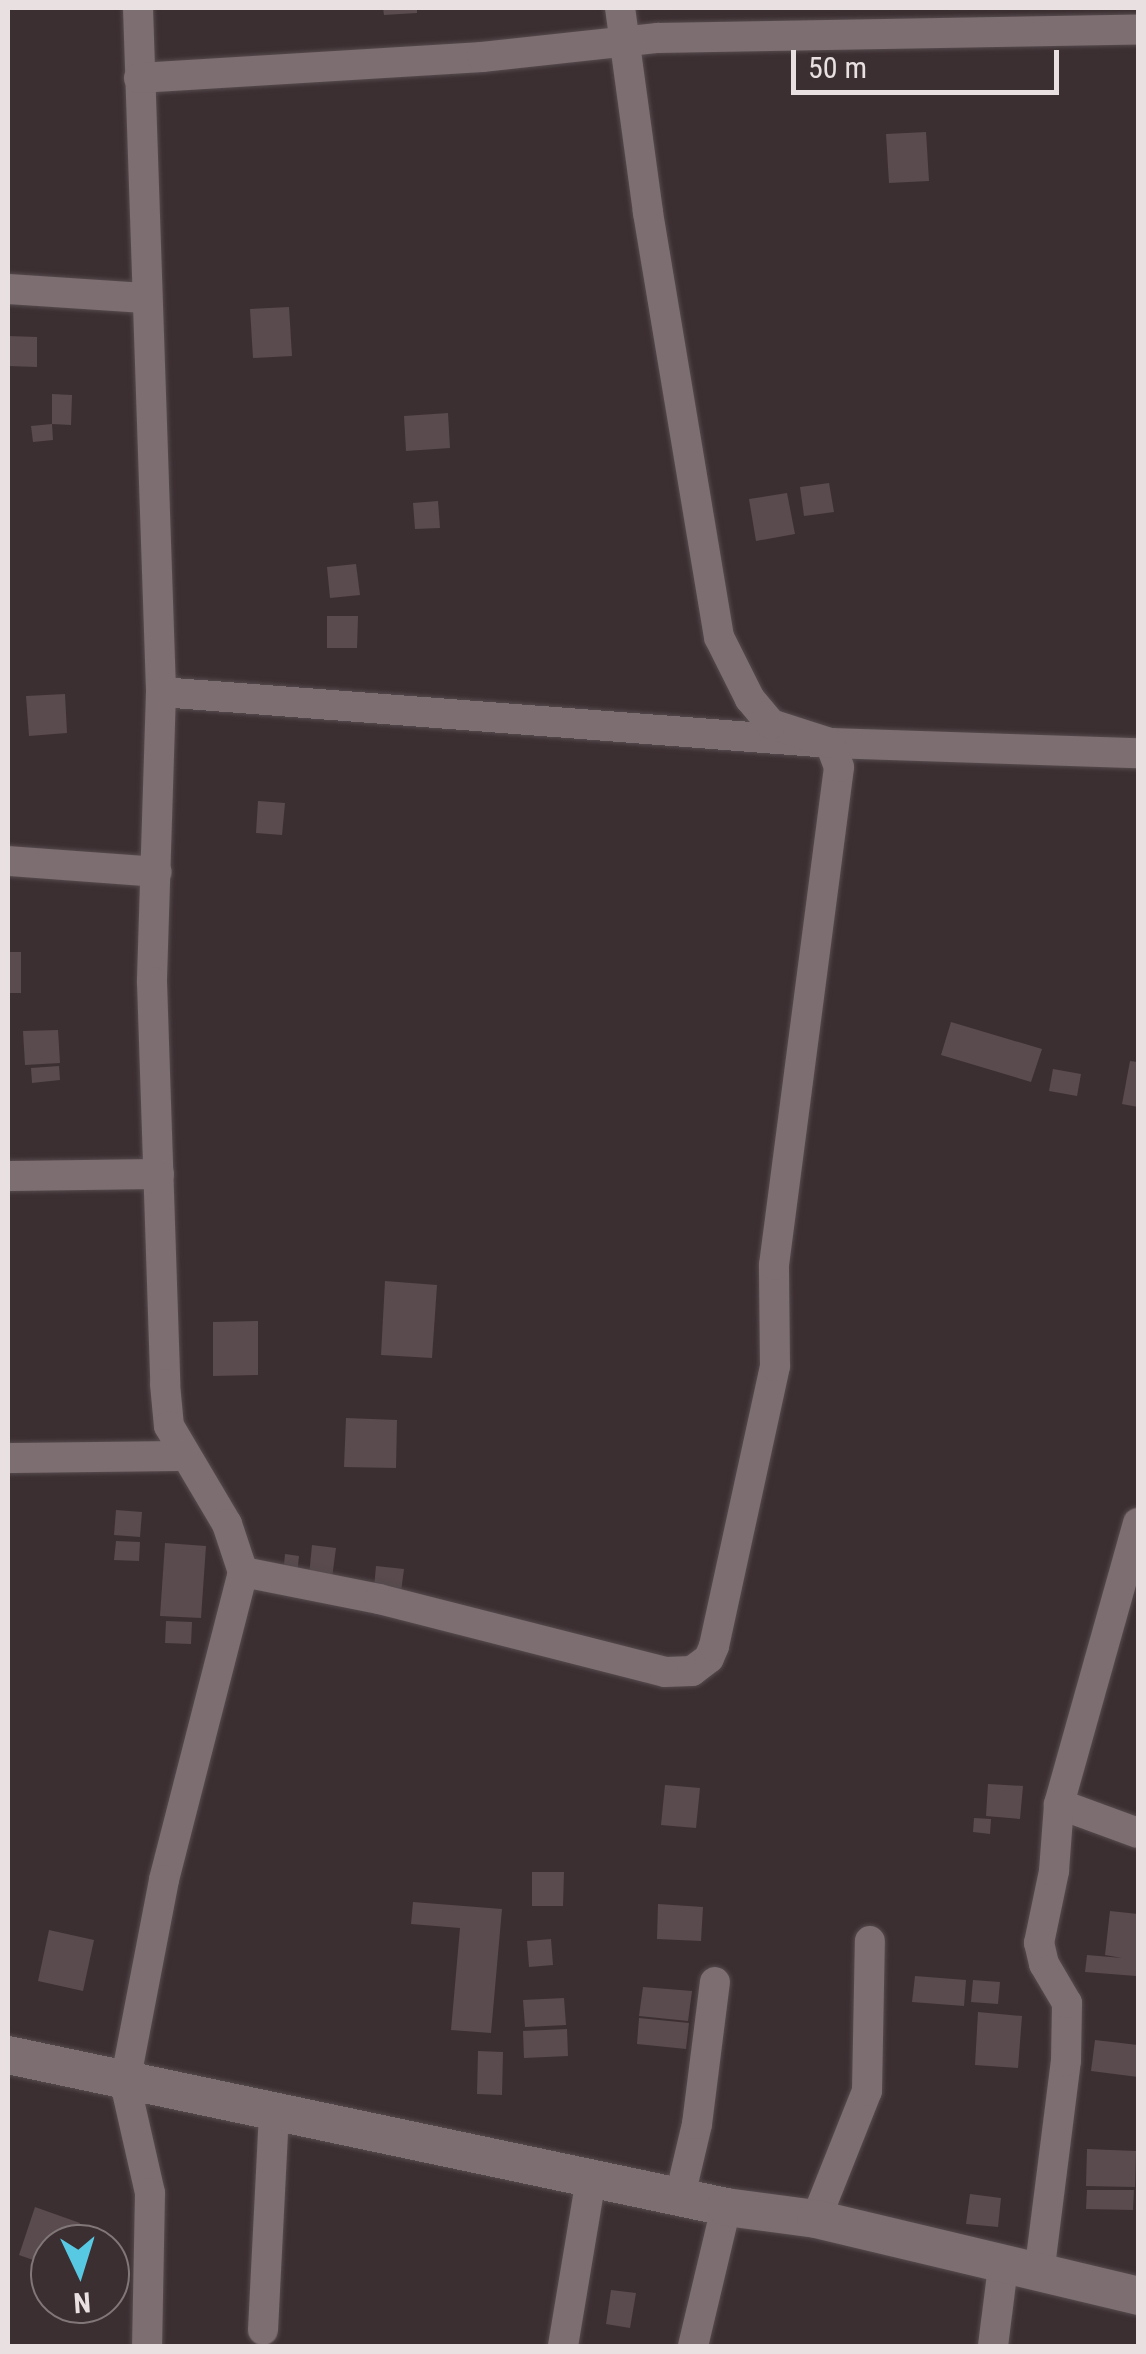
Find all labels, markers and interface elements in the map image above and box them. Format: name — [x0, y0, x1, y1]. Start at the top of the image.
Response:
scale bar — [796, 30, 1064, 92]
text: 50 m — [808, 50, 867, 85]
north arrow — [30, 2224, 130, 2324]
text: N — [72, 2285, 92, 2319]

